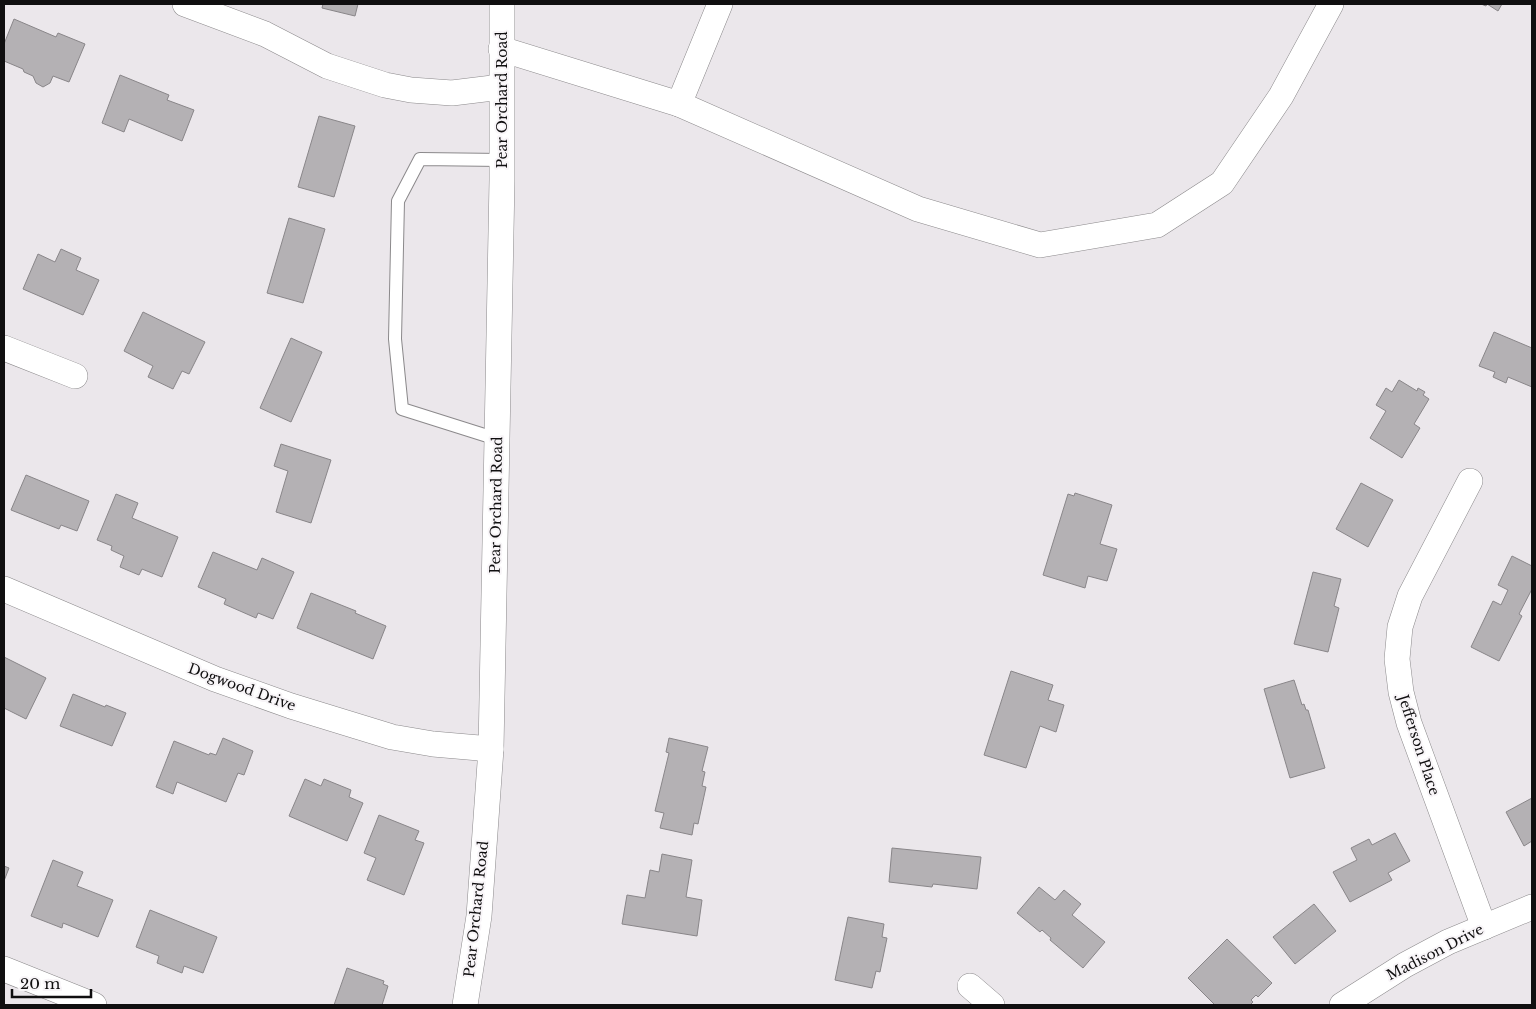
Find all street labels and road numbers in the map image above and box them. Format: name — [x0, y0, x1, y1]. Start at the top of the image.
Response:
street label: Pear Orchard Road — [493, 31, 511, 169]
street label: Pear Orchard Road — [486, 436, 506, 574]
street label: Dogwood Drive — [186, 659, 298, 715]
street label: Jefferson Place — [1394, 691, 1444, 798]
street label: Pear Orchard Road — [460, 839, 492, 978]
street label: Madison Drive — [1383, 920, 1487, 984]

